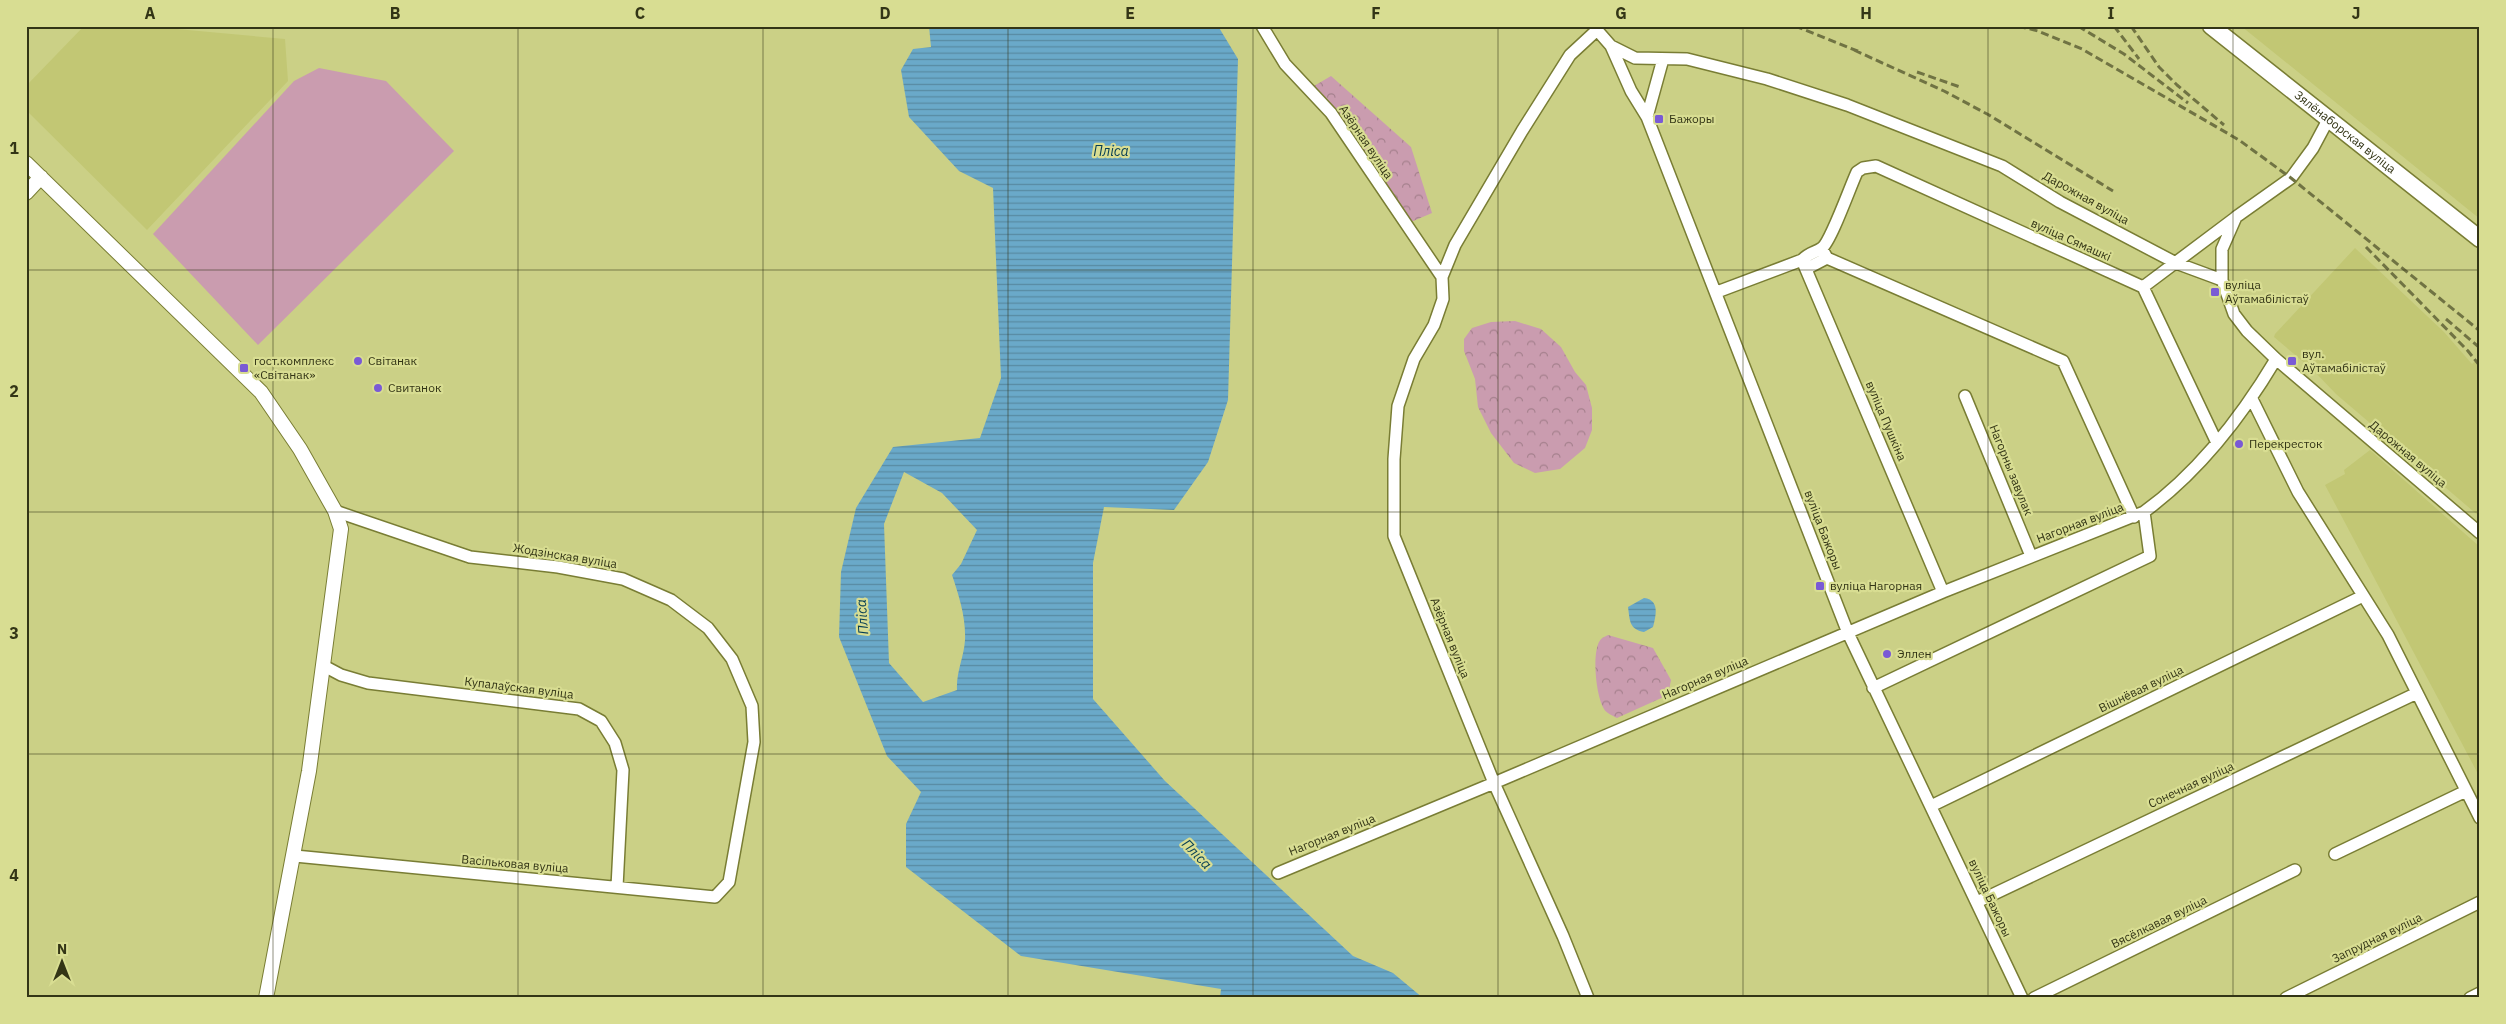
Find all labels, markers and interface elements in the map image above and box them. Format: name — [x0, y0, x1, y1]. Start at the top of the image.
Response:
text: A — [145, 3, 156, 23]
text: B — [390, 3, 401, 23]
text: C — [635, 3, 645, 23]
text: D — [879, 3, 891, 23]
text: E — [1125, 3, 1135, 23]
text: F — [1371, 3, 1381, 23]
text: G — [1615, 3, 1627, 23]
text: H — [1860, 3, 1872, 23]
text: I — [2108, 3, 2115, 23]
text: J — [2352, 3, 2360, 23]
street label: Зялёнаборская вуліца — [2292, 87, 2399, 177]
street label: Азёрная вуліца — [1336, 102, 1397, 182]
place label: Бажоры — [1669, 111, 1714, 126]
marker: Бажоры — [1653, 113, 1665, 125]
text: 1 — [9, 138, 19, 158]
water label: Пліса — [1093, 142, 1129, 160]
street label: Дарожная вуліца — [2040, 168, 2133, 228]
street label: вуліца Сямашкі — [2029, 215, 2114, 264]
place label: вуліца Аўтамабілістаў — [2225, 277, 2309, 306]
marker: вуліца Аўтамабілістаў — [2209, 286, 2221, 298]
place label: вул. Аўтамабілістаў — [2302, 346, 2386, 375]
place label: гост.комплекс «Світанак» — [254, 353, 334, 382]
place label: Світанак — [368, 353, 418, 368]
marker: Світанак — [352, 355, 364, 367]
marker: вул. Аўтамабілістаў — [2286, 355, 2298, 367]
marker: гост.комплекс «Світанак» — [238, 362, 250, 374]
street label: вуліца Пушкіна — [1863, 378, 1910, 464]
place label: Свитанок — [388, 380, 442, 395]
text: 2 — [9, 381, 19, 401]
marker: Свитанок — [372, 382, 384, 394]
street label: Дарожная вуліца — [2367, 417, 2450, 491]
street label: Нагорны завулак — [1986, 422, 2037, 518]
place label: Перекресток — [2249, 436, 2323, 451]
marker: Перекресток — [2233, 438, 2245, 450]
street label: вуліца Бажоры — [1801, 488, 1846, 572]
street label: Нагорная вуліца — [2034, 499, 2126, 546]
street label: Жодзінская вуліца — [512, 540, 619, 571]
place label: вуліца Нагорная — [1830, 578, 1922, 593]
marker: вуліца Нагорная — [1814, 580, 1826, 592]
street label: Азёрная вуліца — [1427, 595, 1474, 681]
water label: Пліса — [852, 599, 872, 635]
text: 3 — [9, 623, 19, 643]
place label: Эллен — [1897, 646, 1932, 661]
marker: Эллен — [1881, 648, 1893, 660]
street label: Нагорная вуліца — [1659, 652, 1751, 702]
street label: Вішнёвая вуліца — [2096, 661, 2186, 715]
street label: Купалаўская вуліца — [464, 673, 575, 702]
street label: Сонечная вуліца — [2146, 758, 2237, 811]
street label: Нагорная вуліца — [1286, 810, 1378, 859]
water label: Пліса — [1178, 835, 1216, 873]
street label: Васільковая вуліца — [461, 851, 570, 876]
street label: вуліца Бажоры — [1966, 857, 2015, 939]
text: 4 — [9, 865, 19, 885]
street label: Вясёлкавая вуліца — [2108, 892, 2210, 951]
street label: Запрудная вуліца — [2329, 909, 2425, 966]
north arrow — [38, 936, 88, 986]
text: N — [57, 940, 67, 958]

